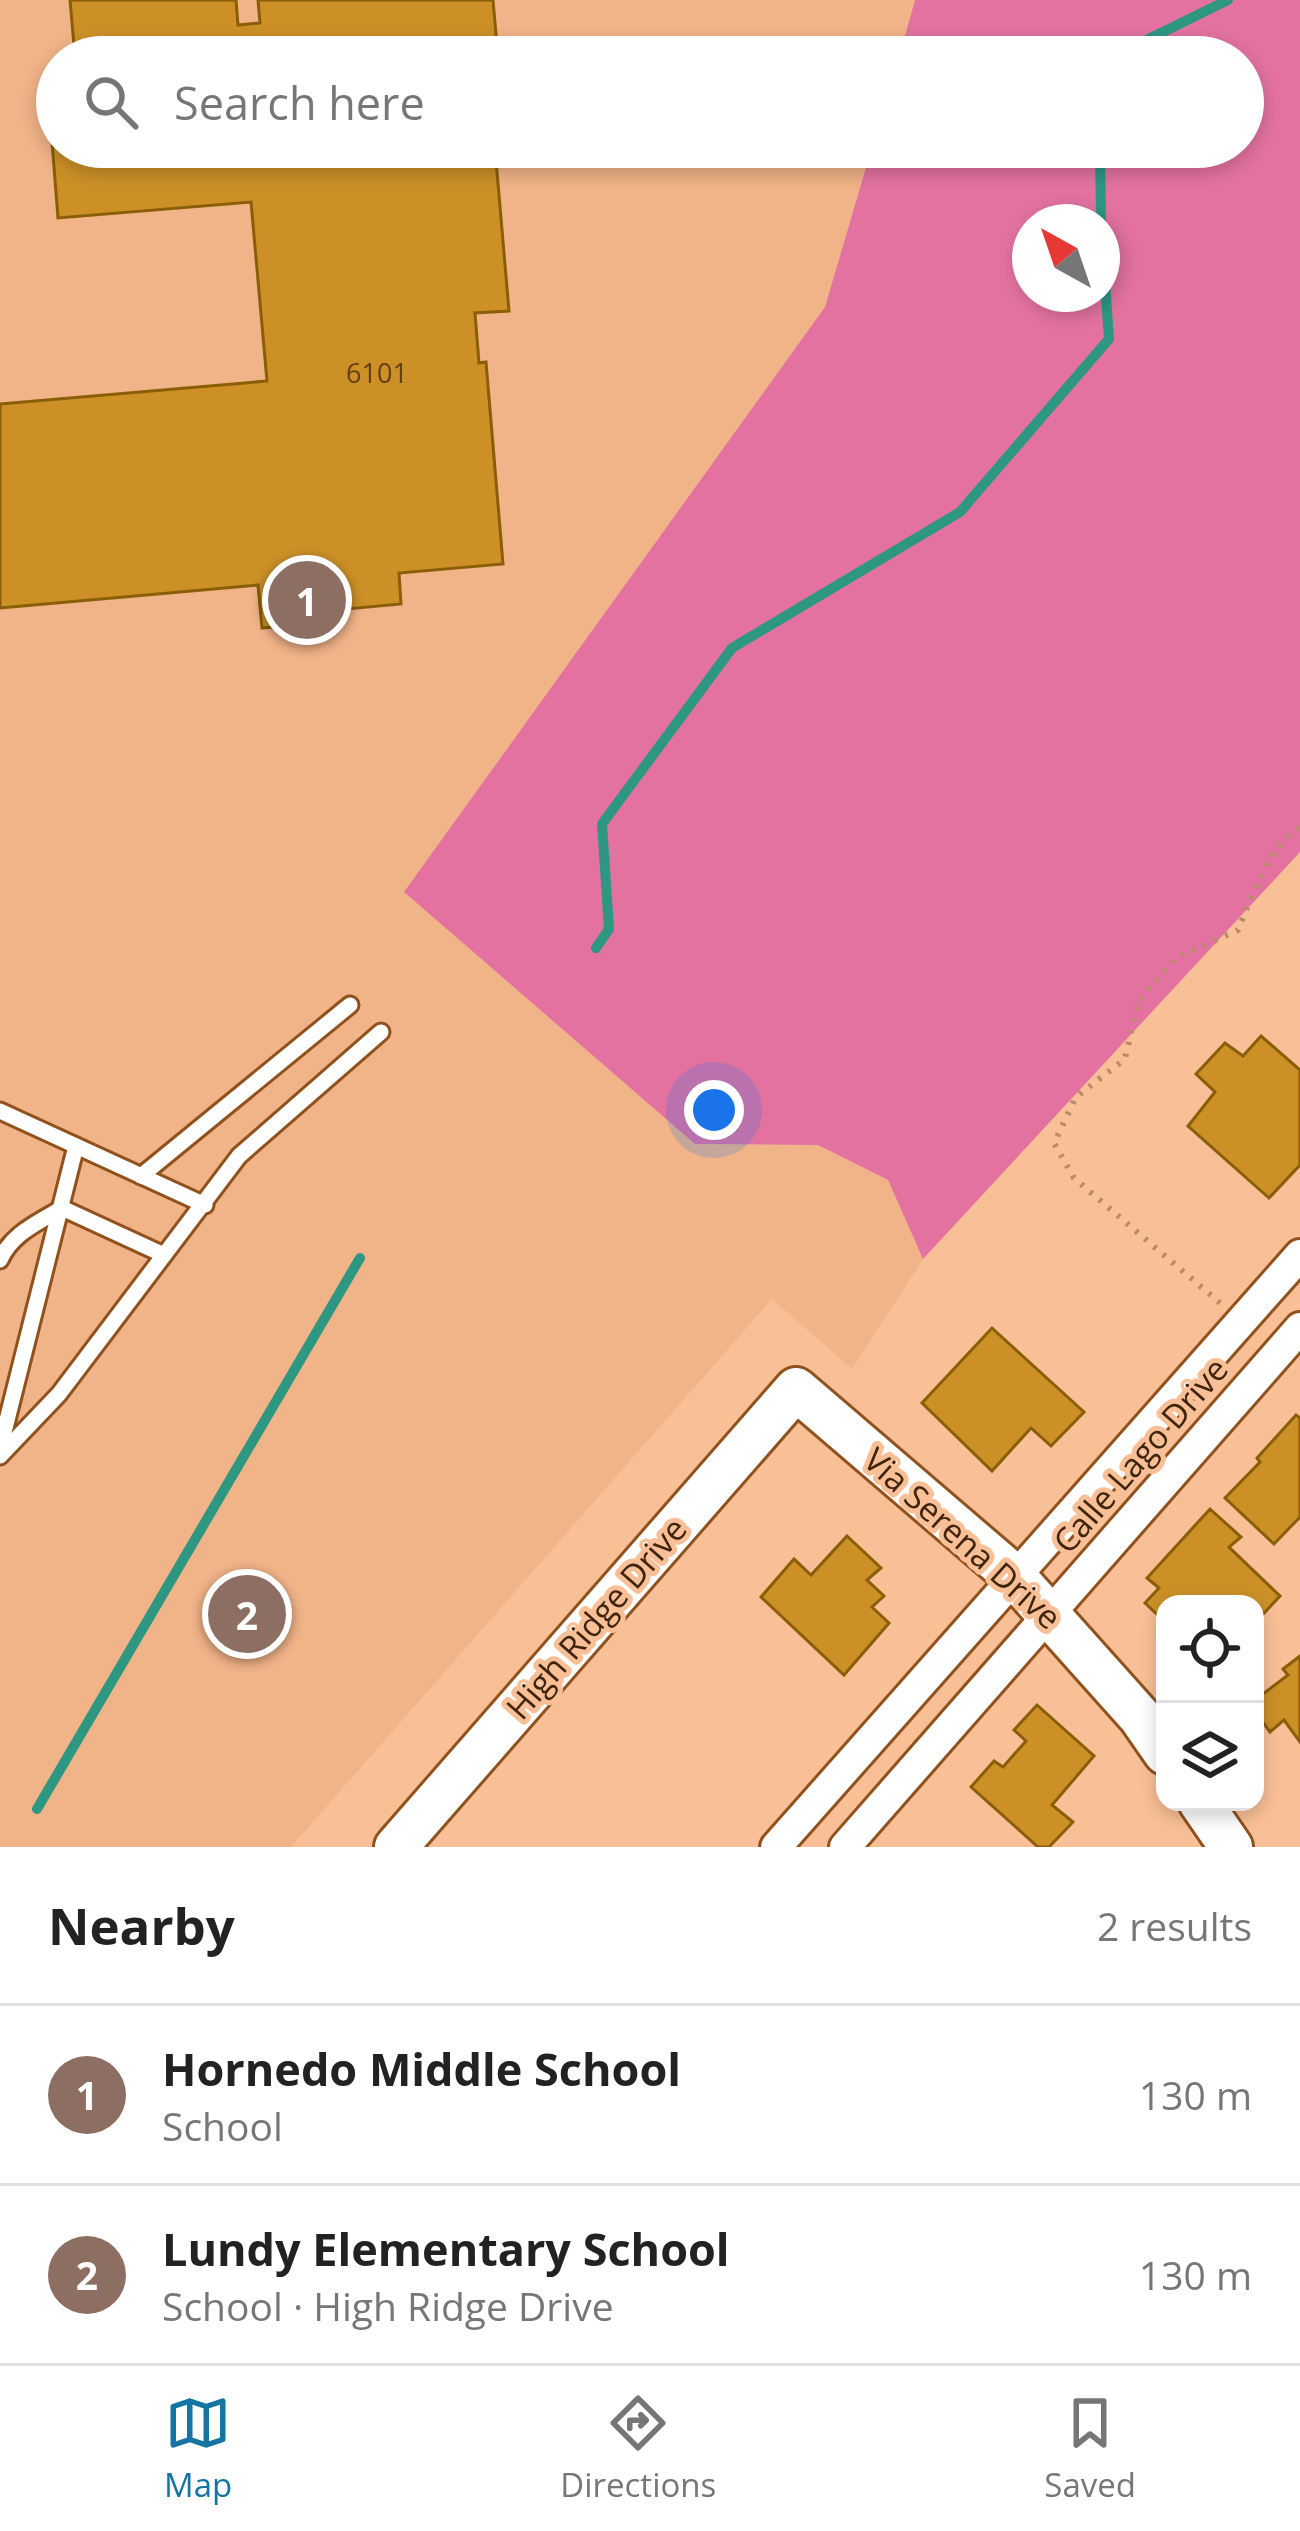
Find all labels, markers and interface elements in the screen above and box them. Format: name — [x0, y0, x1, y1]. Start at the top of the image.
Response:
search box — [36, 36, 1264, 168]
icon: search — [78, 69, 144, 135]
text: Search here — [174, 72, 425, 133]
north arrow — [1012, 204, 1120, 312]
house number: 6101 — [346, 354, 408, 391]
pin: 1 — [268, 555, 346, 645]
your location — [684, 1080, 744, 1140]
street label: Calle Lago Drive — [1042, 1348, 1238, 1562]
street label: Via Serena Drive — [854, 1437, 1072, 1639]
street label: High Ridge Drive — [496, 1507, 696, 1729]
pin: 2 — [208, 1569, 286, 1659]
map controls — [1156, 1595, 1264, 1811]
button: locate — [1156, 1595, 1264, 1703]
button: layers — [1156, 1703, 1264, 1811]
text: Nearby — [48, 1890, 235, 1960]
text: 2 results — [1097, 1899, 1252, 1952]
text: Hornedo Middle School — [162, 2038, 681, 2099]
text: 1 — [76, 2068, 98, 2121]
text: 130 m — [1139, 2068, 1252, 2121]
text: School — [162, 2099, 283, 2152]
text: Lundy Elementary School — [162, 2218, 730, 2279]
text: 2 — [76, 2248, 98, 2301]
text: 130 m — [1139, 2248, 1252, 2301]
text: School · High Ridge Drive — [162, 2279, 614, 2332]
tab: Map — [164, 2390, 232, 2507]
tab: Directions — [560, 2390, 716, 2507]
tab: Saved — [1044, 2390, 1136, 2507]

